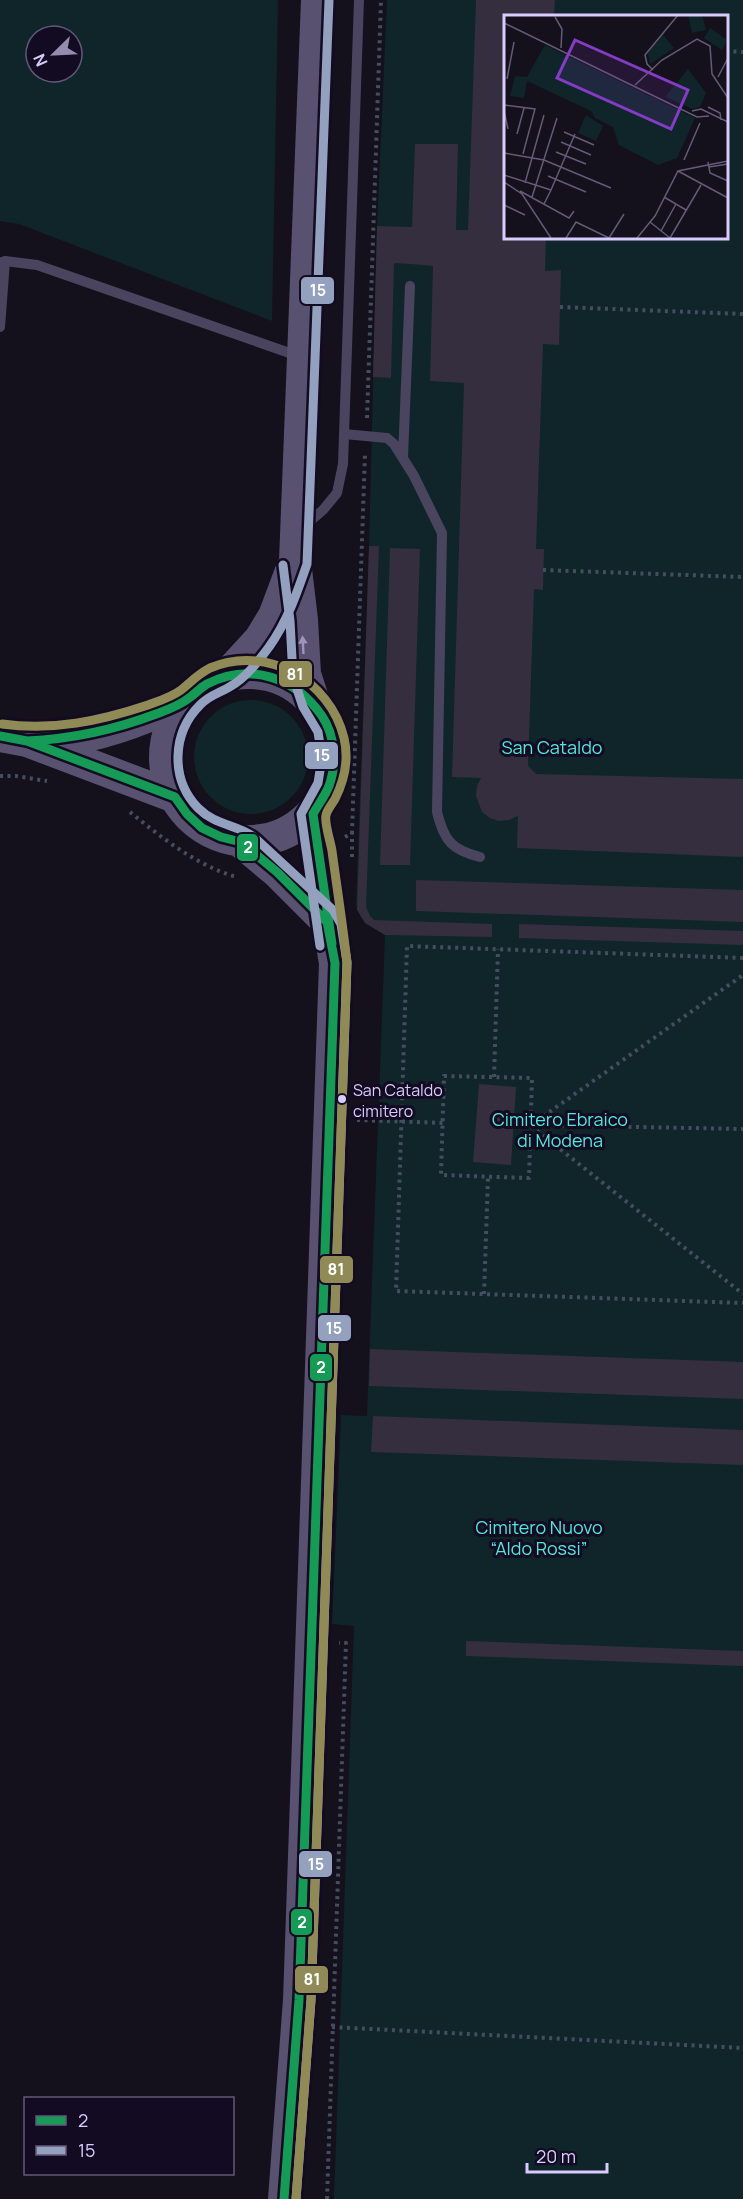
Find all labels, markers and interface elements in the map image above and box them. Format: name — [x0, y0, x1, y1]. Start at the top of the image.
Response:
inset map — [504, 15, 728, 238]
north arrow — [24, 24, 84, 84]
text: N — [28, 50, 53, 70]
line badge: 15 — [300, 276, 335, 305]
text: 15 — [310, 279, 326, 301]
one-way arrow — [299, 635, 308, 654]
line badge: 81 — [278, 660, 313, 688]
text: 81 — [287, 663, 303, 685]
park label: San Cataldo — [502, 735, 603, 759]
line badge: 15 — [304, 741, 339, 770]
text: 15 — [314, 744, 330, 766]
line badge: 2 — [236, 833, 259, 862]
text: 2 — [243, 836, 253, 858]
place label: San Cataldo cimitero — [353, 1079, 443, 1122]
marker: San Cataldo cimitero — [336, 1093, 348, 1105]
park label: Cimitero Ebraico di Modena — [492, 1107, 628, 1152]
line badge: 81 — [319, 1255, 354, 1284]
text: 81 — [328, 1258, 344, 1280]
line badge: 15 — [317, 1314, 352, 1342]
text: 15 — [326, 1317, 342, 1339]
line badge: 2 — [309, 1353, 333, 1382]
text: 2 — [316, 1356, 326, 1378]
park label: Cimitero Nuovo “Aldo Rossi” — [475, 1515, 603, 1560]
line badge: 15 — [298, 1850, 333, 1878]
text: 15 — [308, 1853, 324, 1875]
line badge: 2 — [290, 1908, 313, 1936]
text: 2 — [297, 1911, 307, 1933]
line badge: 81 — [294, 1965, 329, 1994]
text: 81 — [304, 1968, 320, 1990]
legend — [24, 2097, 234, 2175]
text: 2 — [78, 2108, 88, 2132]
scale bar — [527, 2136, 606, 2174]
text: 15 — [78, 2138, 95, 2162]
text: 20 m — [536, 2144, 576, 2168]

